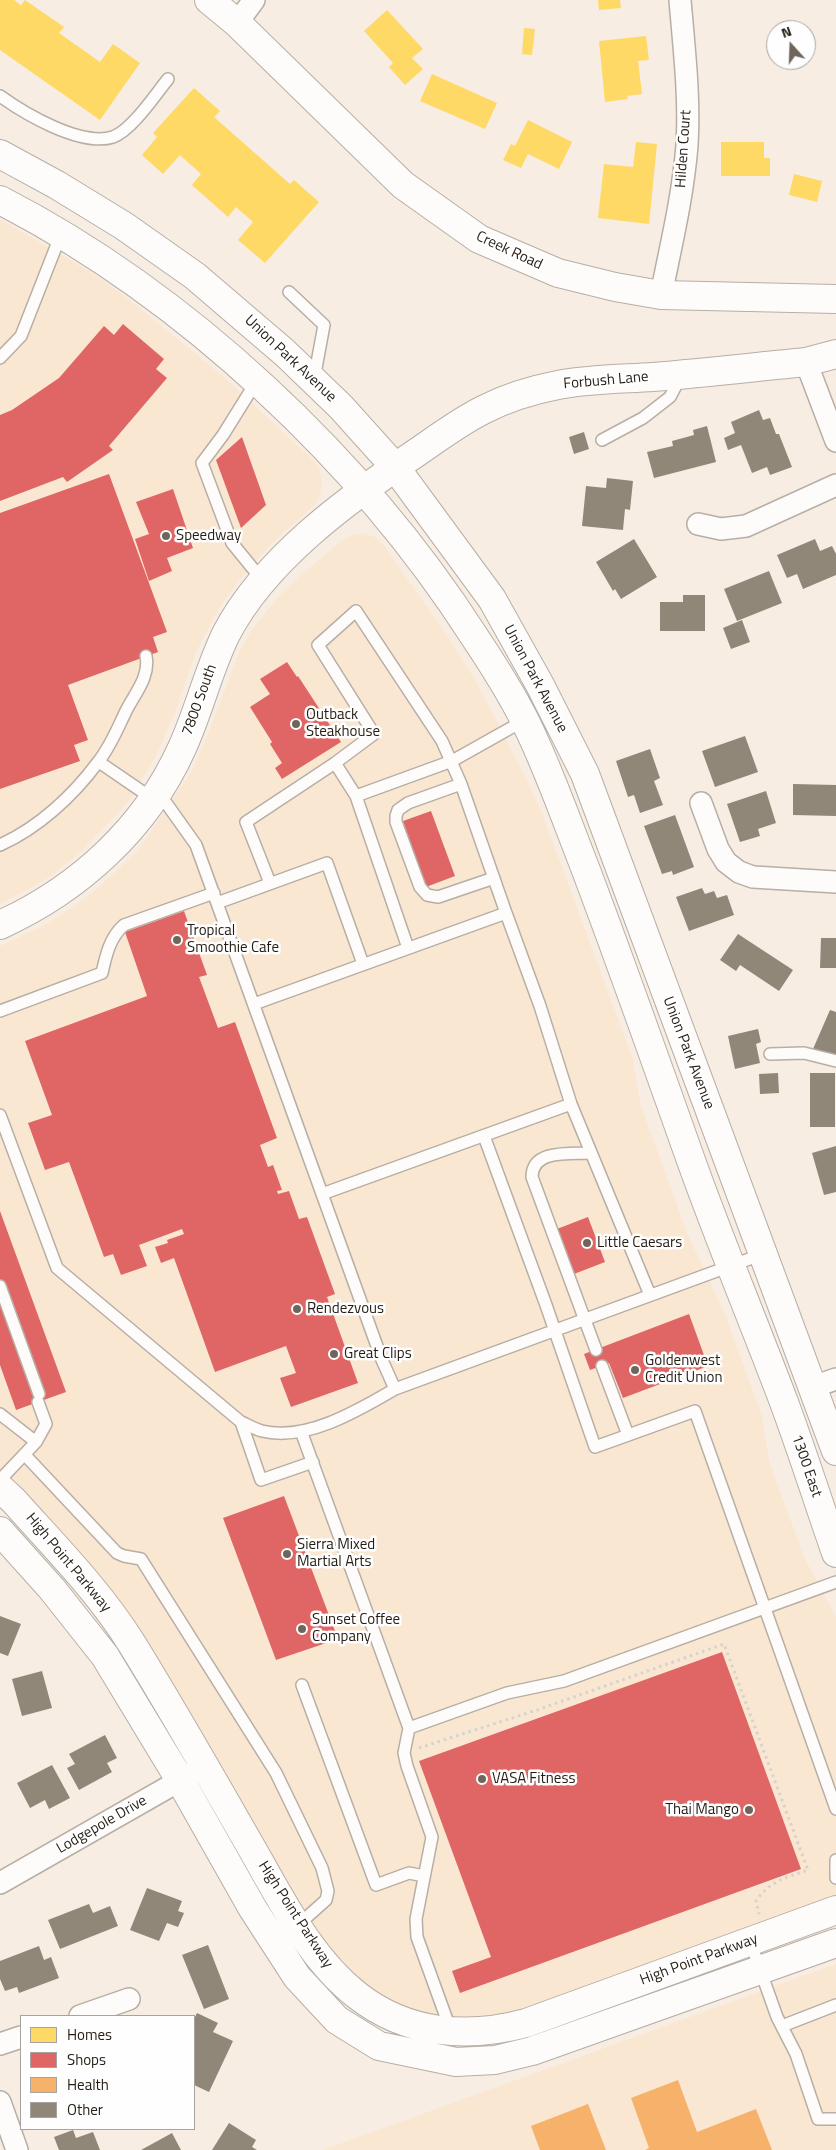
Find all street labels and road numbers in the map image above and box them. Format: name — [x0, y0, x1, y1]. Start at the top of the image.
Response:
street label: Hilden Court — [672, 109, 696, 189]
street label: Creek Road — [473, 228, 545, 274]
street label: Union Park Avenue — [240, 312, 340, 406]
street label: Forbush Lane — [563, 368, 649, 394]
street label: Union Park Avenue — [499, 622, 571, 736]
street label: 7800 South — [179, 662, 221, 738]
street label: Union Park Avenue — [658, 994, 718, 1112]
street label: 1300 East — [787, 1432, 825, 1500]
street label: High Point Parkway — [21, 1510, 115, 1616]
street label: Lodgepole Drive — [54, 1792, 150, 1858]
street label: High Point Parkway — [254, 1858, 336, 1972]
street label: High Point Parkway — [638, 1930, 760, 1990]

